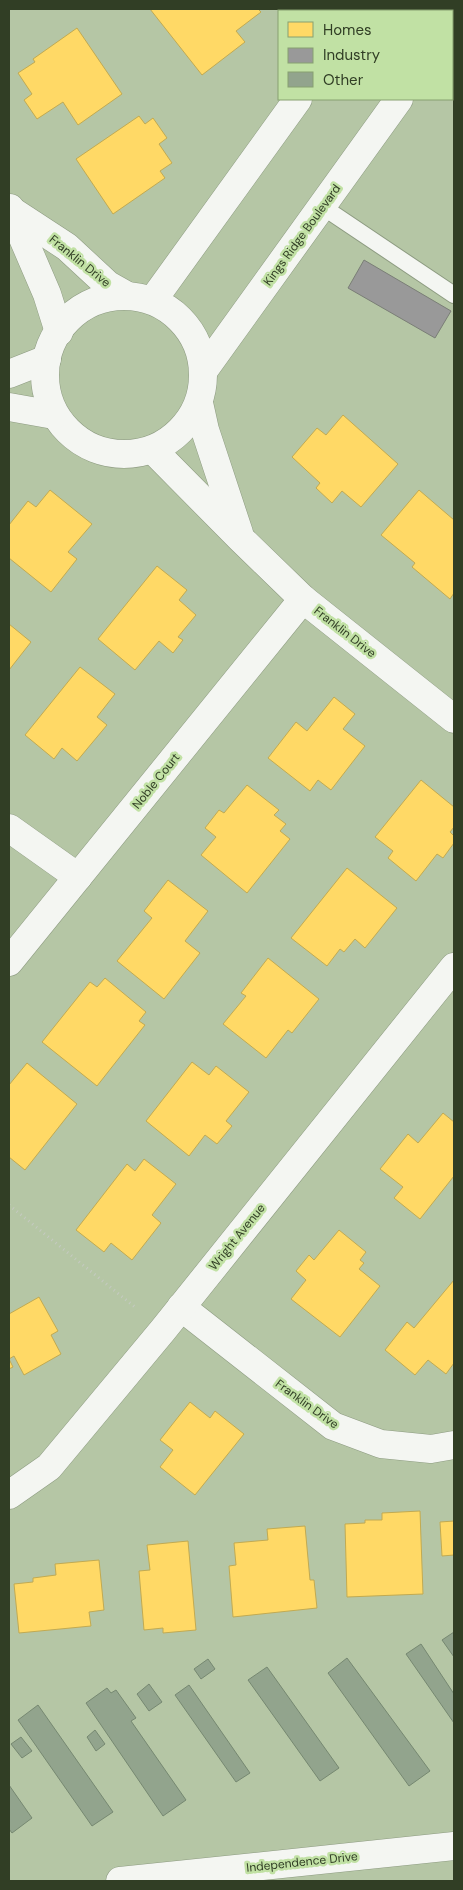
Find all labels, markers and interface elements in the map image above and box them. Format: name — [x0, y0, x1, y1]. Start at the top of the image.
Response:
legend — [278, 10, 453, 100]
text: Homes — [323, 20, 372, 40]
text: Industry — [323, 45, 381, 65]
text: Other — [323, 70, 364, 90]
street label: Kings Ridge Boulevard — [260, 181, 344, 289]
street label: Franklin Drive — [46, 231, 114, 291]
street label: Franklin Drive — [311, 603, 379, 661]
street label: Noble Court — [129, 750, 184, 812]
street label: Wright Avenue — [205, 1200, 269, 1274]
street label: Franklin Drive — [272, 1376, 342, 1432]
street label: Independence Drive — [246, 1848, 359, 1876]

